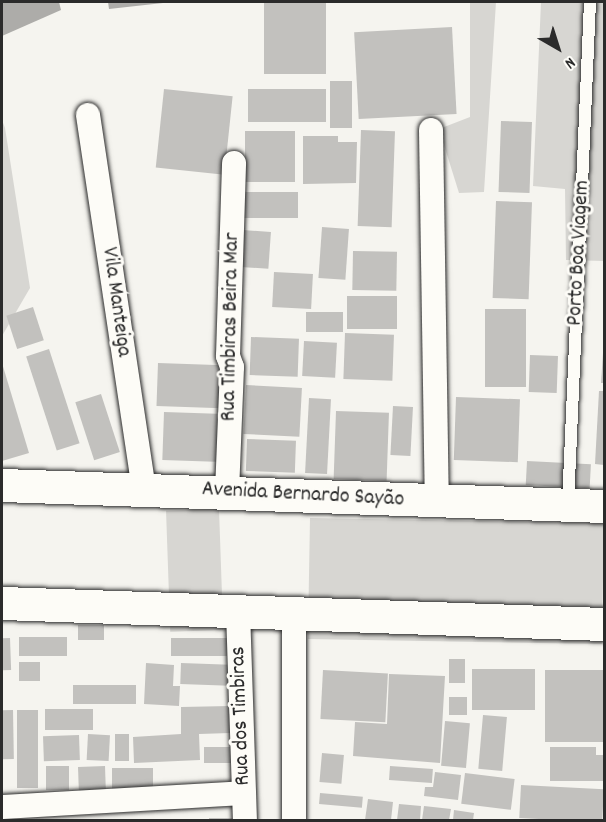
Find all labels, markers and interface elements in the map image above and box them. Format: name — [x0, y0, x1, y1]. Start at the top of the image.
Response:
north arrow — [528, 18, 588, 78]
text: N — [559, 51, 580, 74]
street label: Porto Boa Viagem — [562, 180, 596, 326]
street label: Rua Timbiras Beira Mar — [216, 232, 246, 422]
street label: Vila Manteiga — [95, 246, 137, 358]
street label: Avenida Bernardo Sayão — [201, 477, 405, 513]
street label: Rua dos Timbiras — [225, 646, 257, 786]

